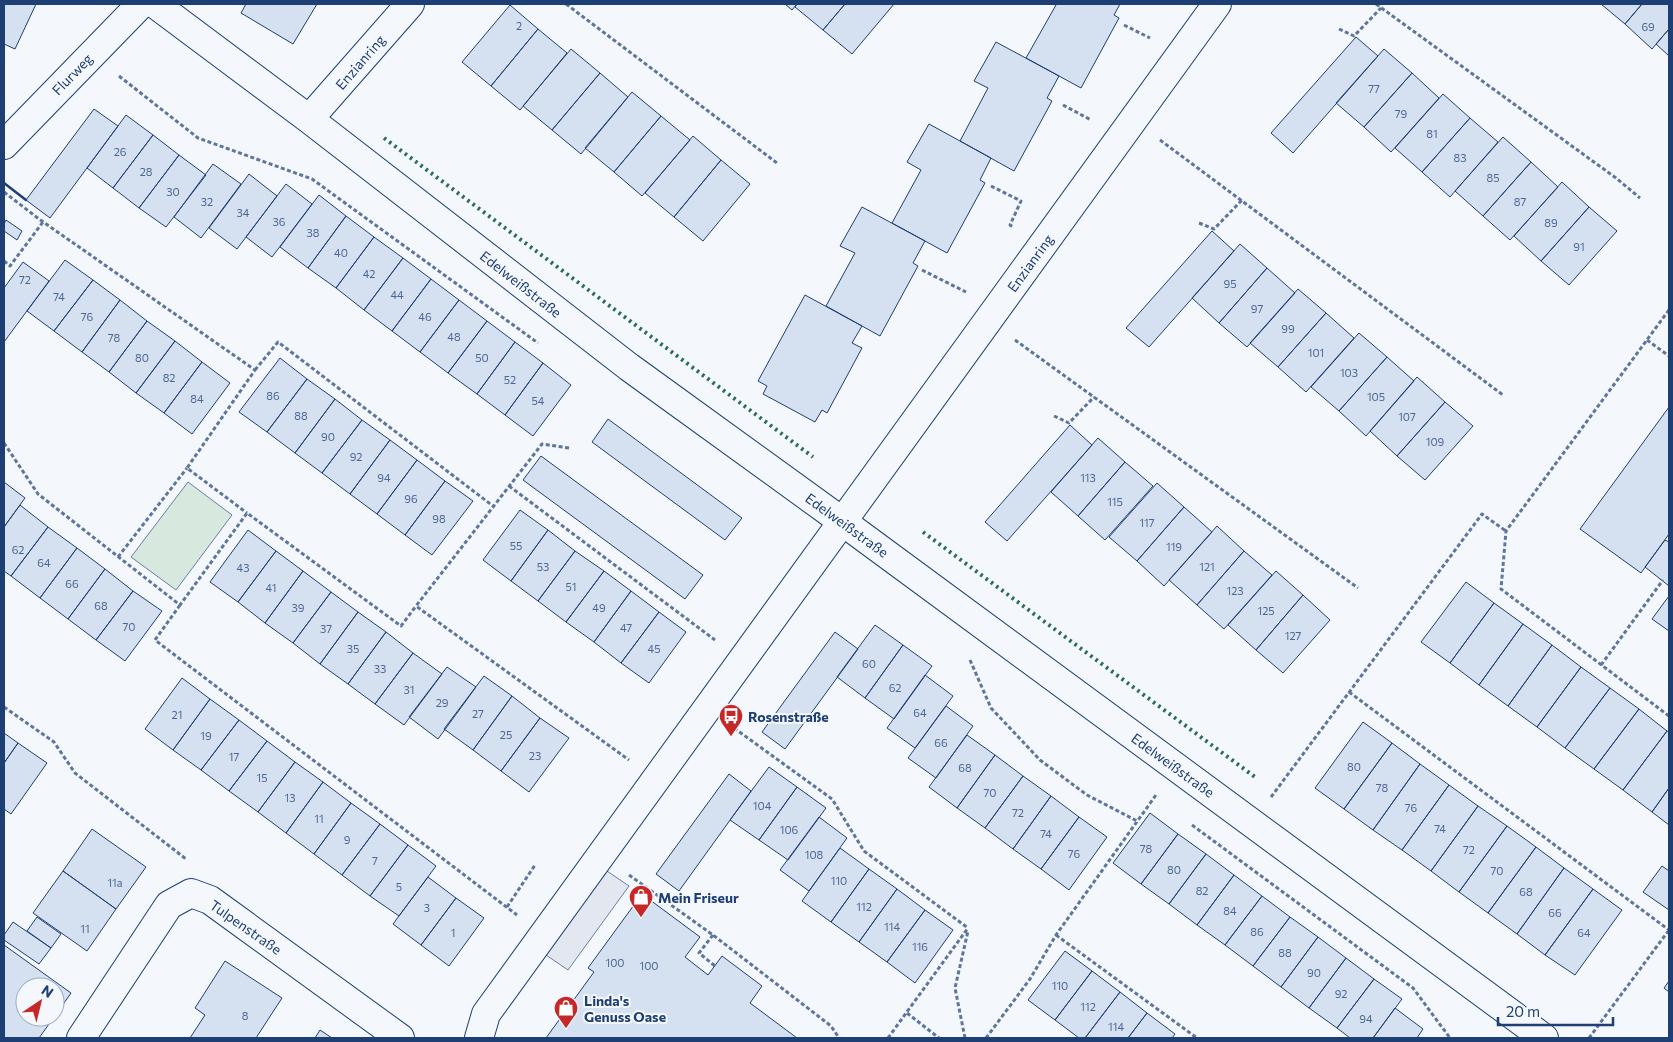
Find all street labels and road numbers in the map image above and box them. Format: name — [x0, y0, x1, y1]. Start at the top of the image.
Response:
street label: Enzianring — [332, 31, 389, 93]
street label: Flurweg — [48, 49, 96, 98]
street label: Enzianring — [1003, 231, 1057, 295]
street label: Edelweißstraße — [477, 247, 565, 321]
street label: Edelweißstraße — [802, 489, 892, 561]
street label: Edelweißstraße — [1128, 729, 1218, 801]
street label: Tulpenstraße — [207, 896, 285, 958]

